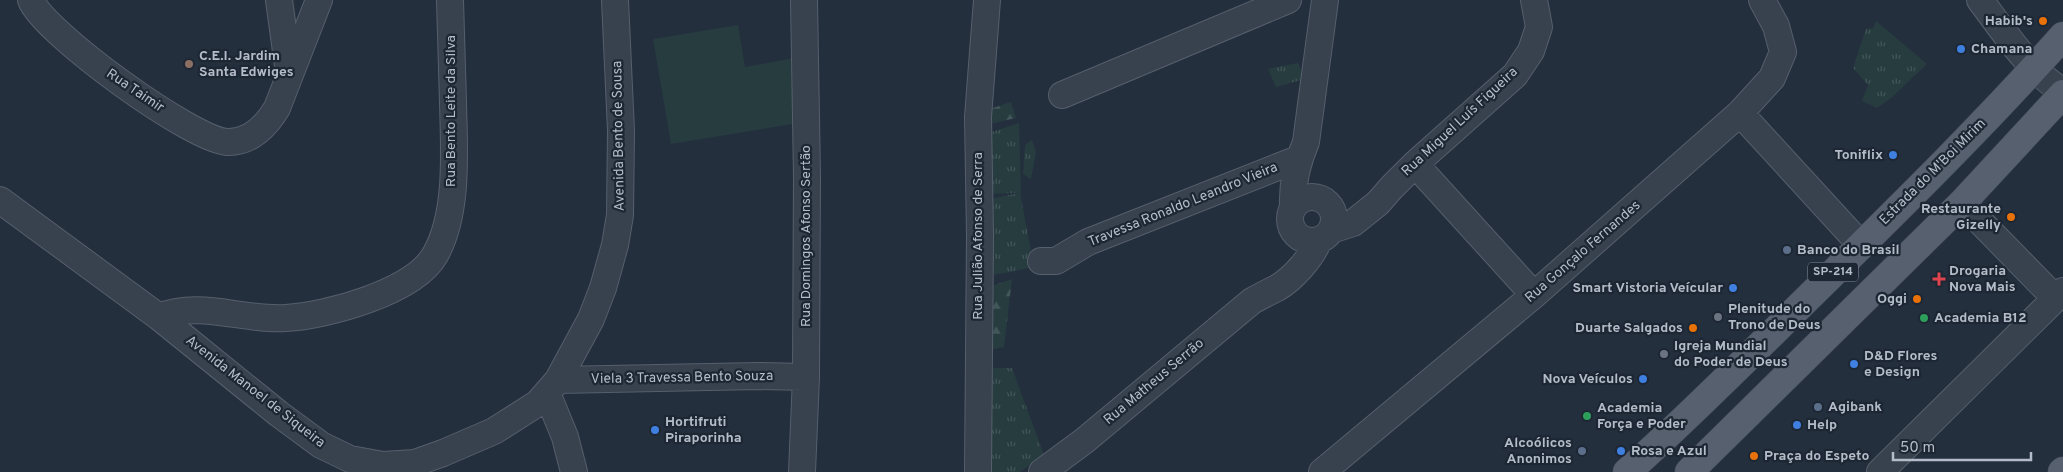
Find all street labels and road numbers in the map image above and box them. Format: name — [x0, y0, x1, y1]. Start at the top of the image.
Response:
street label: Rua Bento Leite da Silva — [443, 35, 460, 187]
street label: Avenida Bento de Sousa — [609, 60, 629, 212]
street label: Rua Miguel Luís Figueira — [1398, 64, 1522, 180]
street label: Rua Taimir — [103, 65, 168, 117]
street label: Estrada do M'Boi Mirim — [1876, 115, 1990, 229]
street label: Rua Domingos Afonso Sertão — [798, 145, 815, 327]
street label: Rua Julião Afonso de Serra — [970, 152, 987, 320]
street label: Travessa Ronaldo Leandro Vieira — [1086, 159, 1280, 251]
street label: Rua Gonçalo Fernandes — [1522, 197, 1644, 307]
road number: SP-214 — [1808, 262, 1858, 282]
street label: Avenida Manoel de Siqueira — [182, 332, 328, 452]
street label: Rua Matheus Serrão — [1100, 335, 1208, 429]
street label: Viela 3 Travessa Bento Souza — [591, 368, 773, 388]

